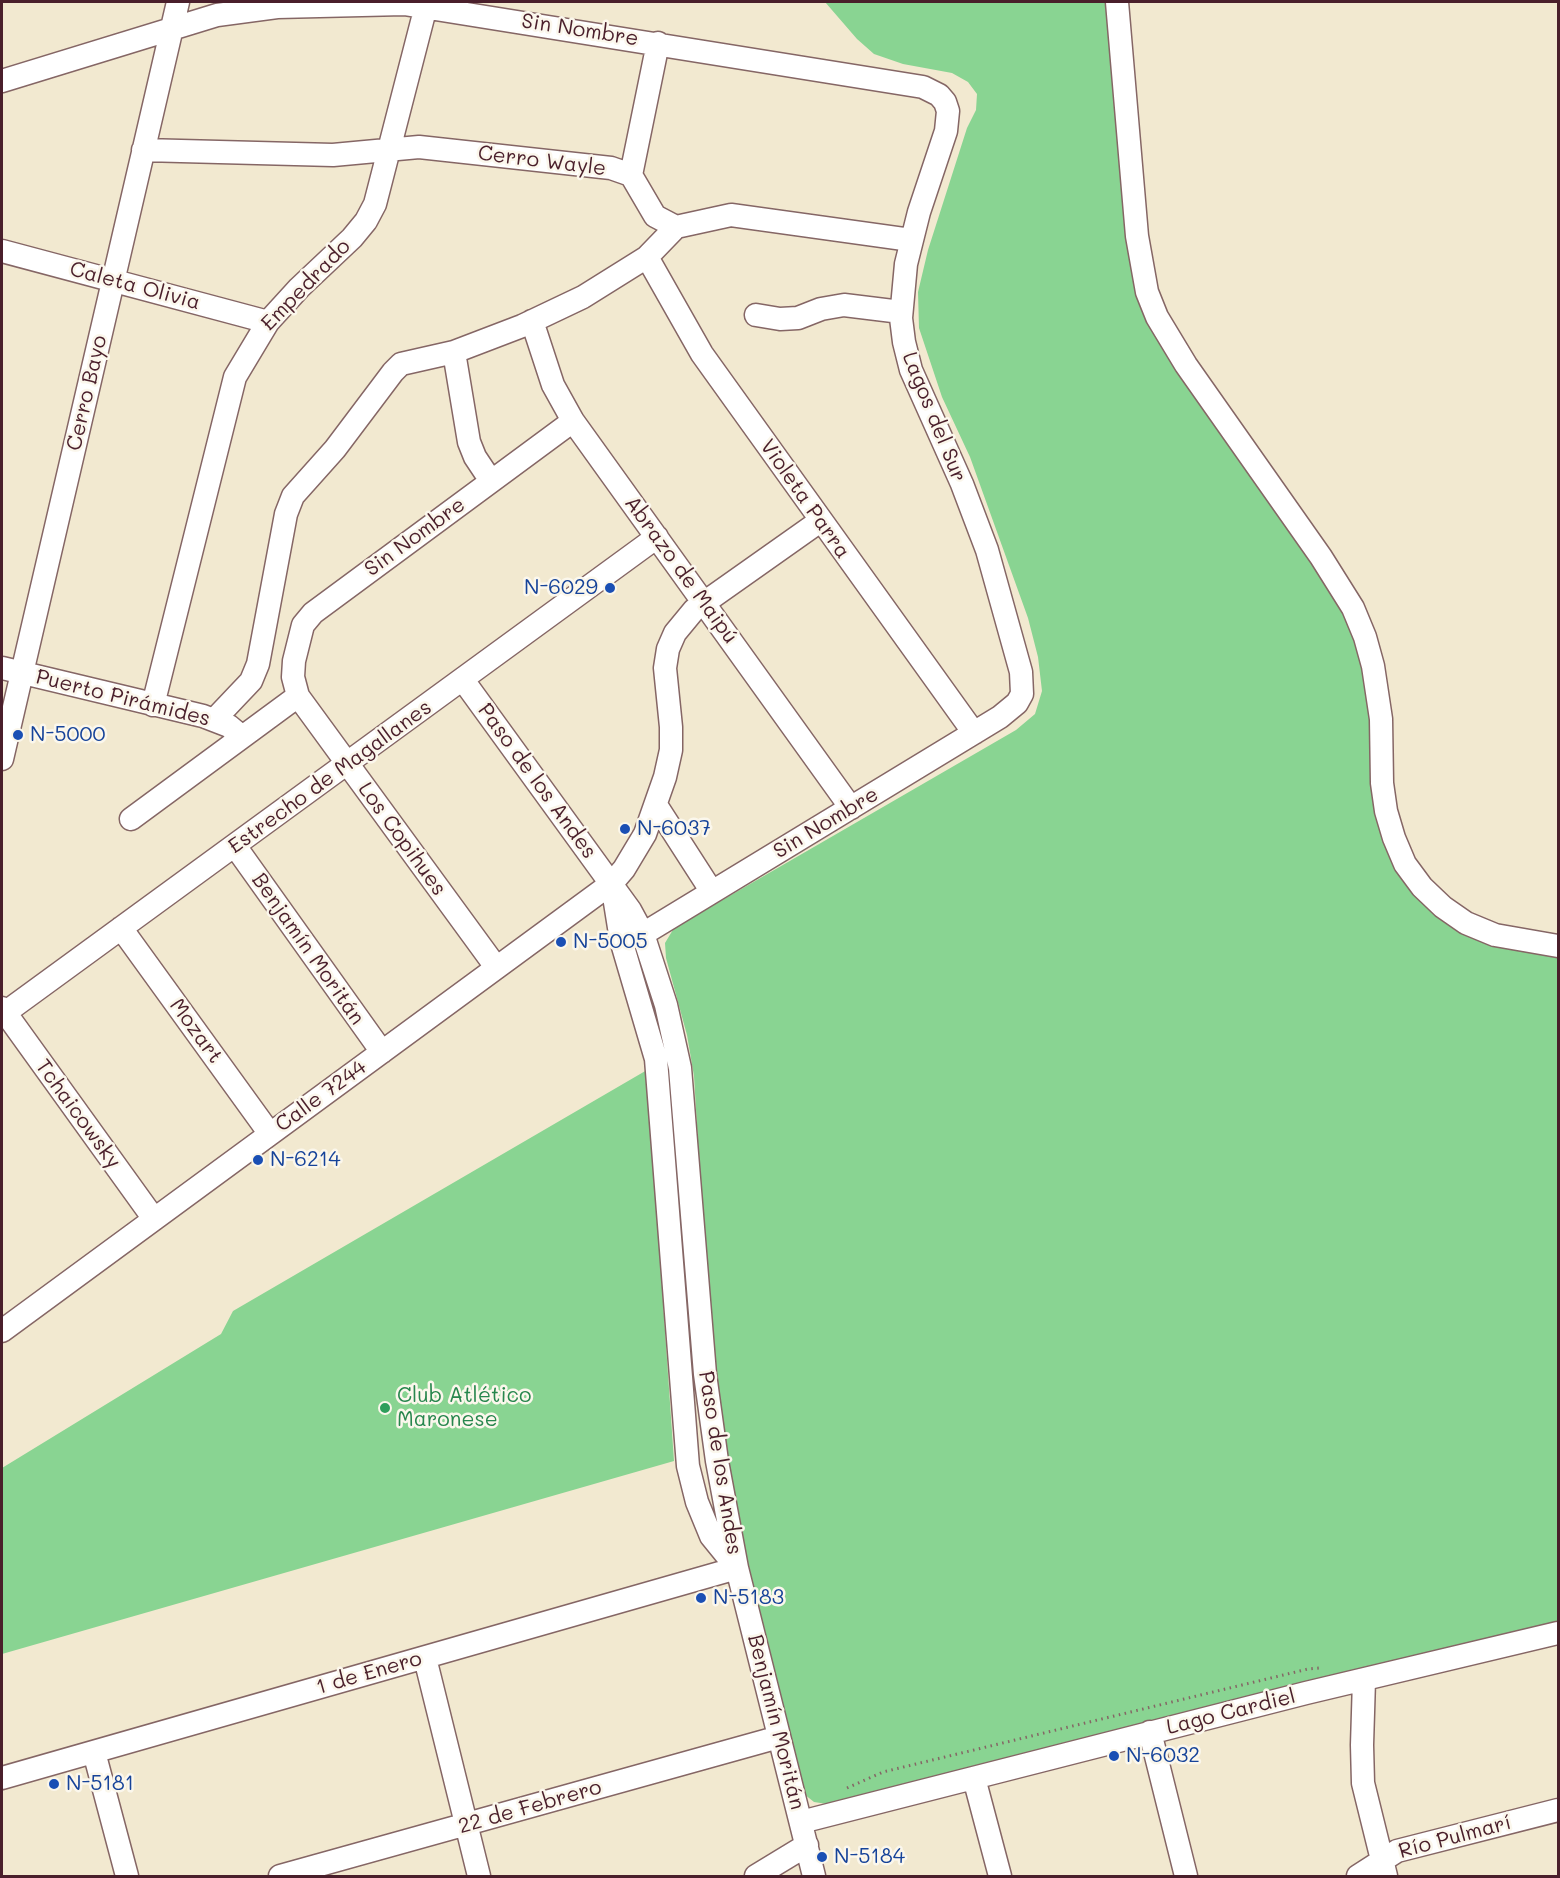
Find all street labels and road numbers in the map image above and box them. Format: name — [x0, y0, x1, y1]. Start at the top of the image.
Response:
street label: Sin Nombre — [520, 8, 640, 52]
street label: Cerro Wayle — [476, 141, 608, 181]
street label: Empedrado — [256, 234, 356, 336]
street label: Caleta Olivia — [67, 256, 203, 316]
street label: Cerro Bayo — [61, 333, 113, 453]
street label: Lagos del Sur — [896, 348, 972, 486]
street label: Violeta Parra — [755, 435, 855, 563]
street label: Abrazo de Maipú — [619, 491, 743, 649]
street label: Sin Nombre — [360, 492, 470, 582]
street label: Puerto Pirámides — [33, 664, 213, 732]
street label: Estrecho de Magallanes — [224, 695, 436, 859]
street label: Paso de los Andes — [472, 698, 602, 864]
street label: Los Copihues — [352, 777, 452, 901]
street label: Sin Nombre — [769, 782, 883, 864]
street label: Benjamín Moritán — [246, 868, 370, 1030]
street label: Mozart — [164, 994, 228, 1068]
street label: Tchaicowsky — [30, 1054, 126, 1174]
street label: Calle 7244 — [271, 1055, 371, 1137]
street label: Paso de los Andes — [693, 1369, 747, 1557]
street label: Benjamín Moritán — [742, 1632, 810, 1812]
street label: 1 de Enero — [313, 1646, 425, 1700]
street label: Lago Cardiel — [1164, 1684, 1298, 1740]
street label: 22 de Febrero — [455, 1775, 605, 1839]
street label: Río Pulmarí — [1396, 1810, 1514, 1864]

